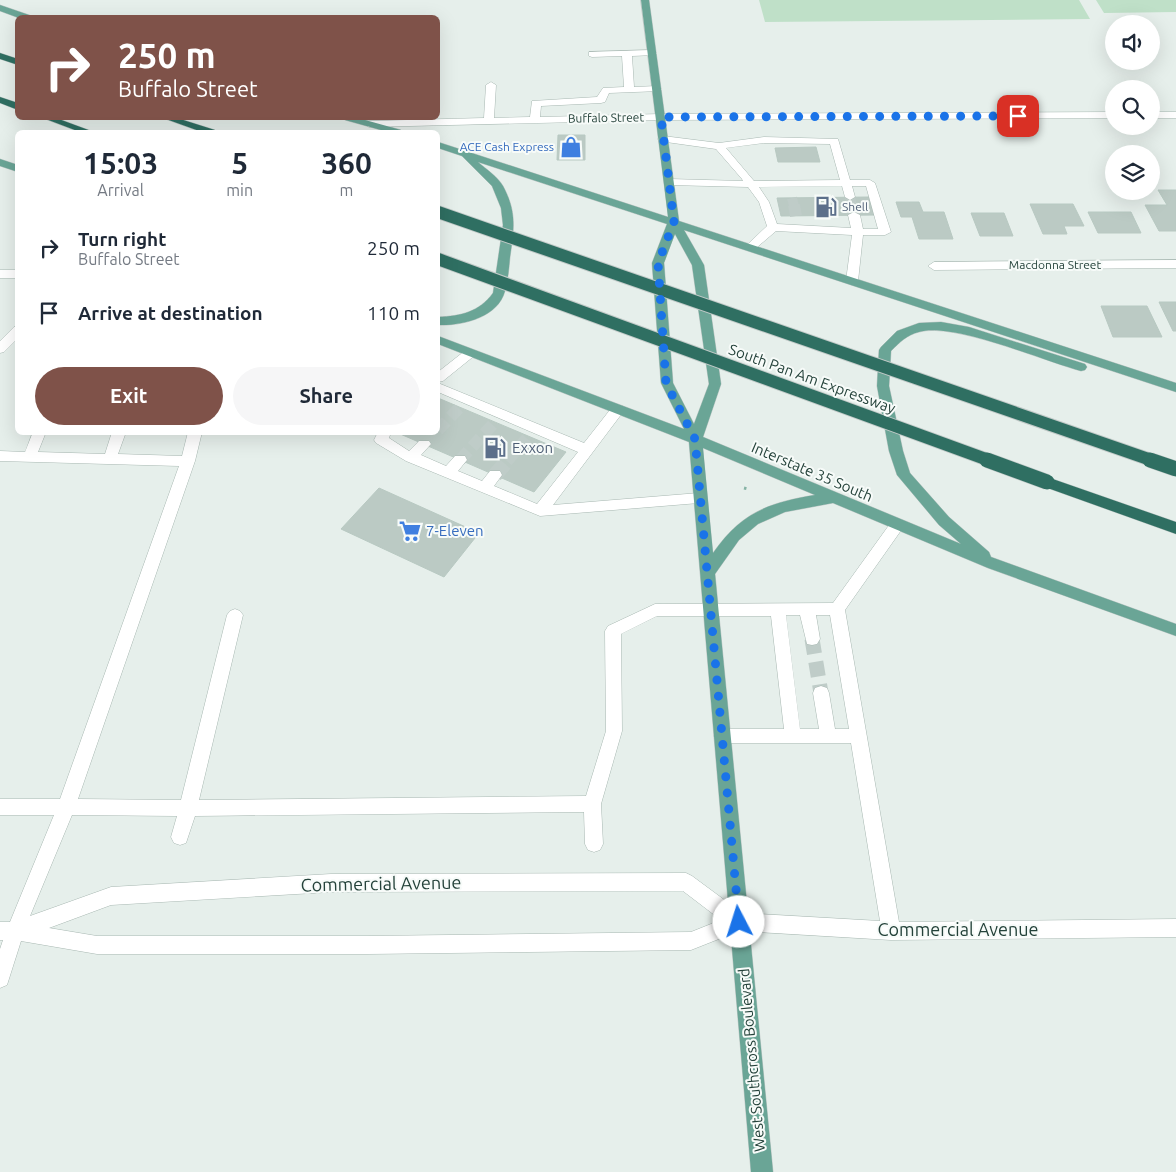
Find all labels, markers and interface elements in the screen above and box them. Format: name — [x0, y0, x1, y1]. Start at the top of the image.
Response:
map controls — [1105, 15, 1160, 200]
button: sound — [1105, 15, 1160, 70]
icon: right — [35, 35, 100, 100]
text: 250 m — [118, 35, 216, 75]
text: Buffalo Street — [118, 76, 258, 101]
button: search — [1105, 80, 1160, 135]
pin — [997, 95, 1039, 137]
icon: arrive — [1004, 102, 1032, 130]
street label: Buffalo Street — [568, 110, 644, 125]
shop icon: ACE Cash Express — [558, 134, 584, 160]
place label: ACE Cash Express — [460, 140, 554, 153]
button: layers — [1105, 145, 1160, 200]
text: 15:03 — [83, 146, 158, 180]
text: 5 — [231, 146, 248, 180]
text: 360 — [321, 146, 372, 180]
text: Arrival — [97, 181, 144, 199]
text: min — [226, 181, 253, 199]
text: m — [340, 181, 353, 199]
fuel station icon: Shell — [813, 194, 839, 220]
place label: Shell — [842, 200, 868, 213]
text: Turn right — [78, 228, 166, 250]
icon: right — [35, 234, 63, 262]
text: 250 m — [367, 237, 420, 259]
text: Buffalo Street — [78, 250, 180, 268]
street label: Macdonna Street — [1009, 258, 1101, 271]
icon: arrive — [35, 299, 63, 327]
text: Arrive at destination — [78, 302, 263, 324]
text: 110 m — [367, 302, 420, 324]
street label: South Pan Am Expressway — [726, 340, 898, 417]
button: Exit — [35, 367, 223, 425]
button: Share — [233, 367, 420, 425]
fuel station icon: Exxon — [482, 435, 508, 461]
street label: Interstate 35 South — [749, 438, 875, 505]
place label: Exxon — [512, 439, 553, 456]
supermarket icon: 7-Eleven — [397, 518, 423, 544]
place label: 7-Eleven — [426, 522, 484, 539]
street label: Commercial Avenue — [300, 872, 462, 894]
position arrow — [712, 895, 764, 947]
street label: Commercial Avenue — [878, 919, 1038, 939]
street label: West Southcross Boulevard — [735, 968, 768, 1152]

